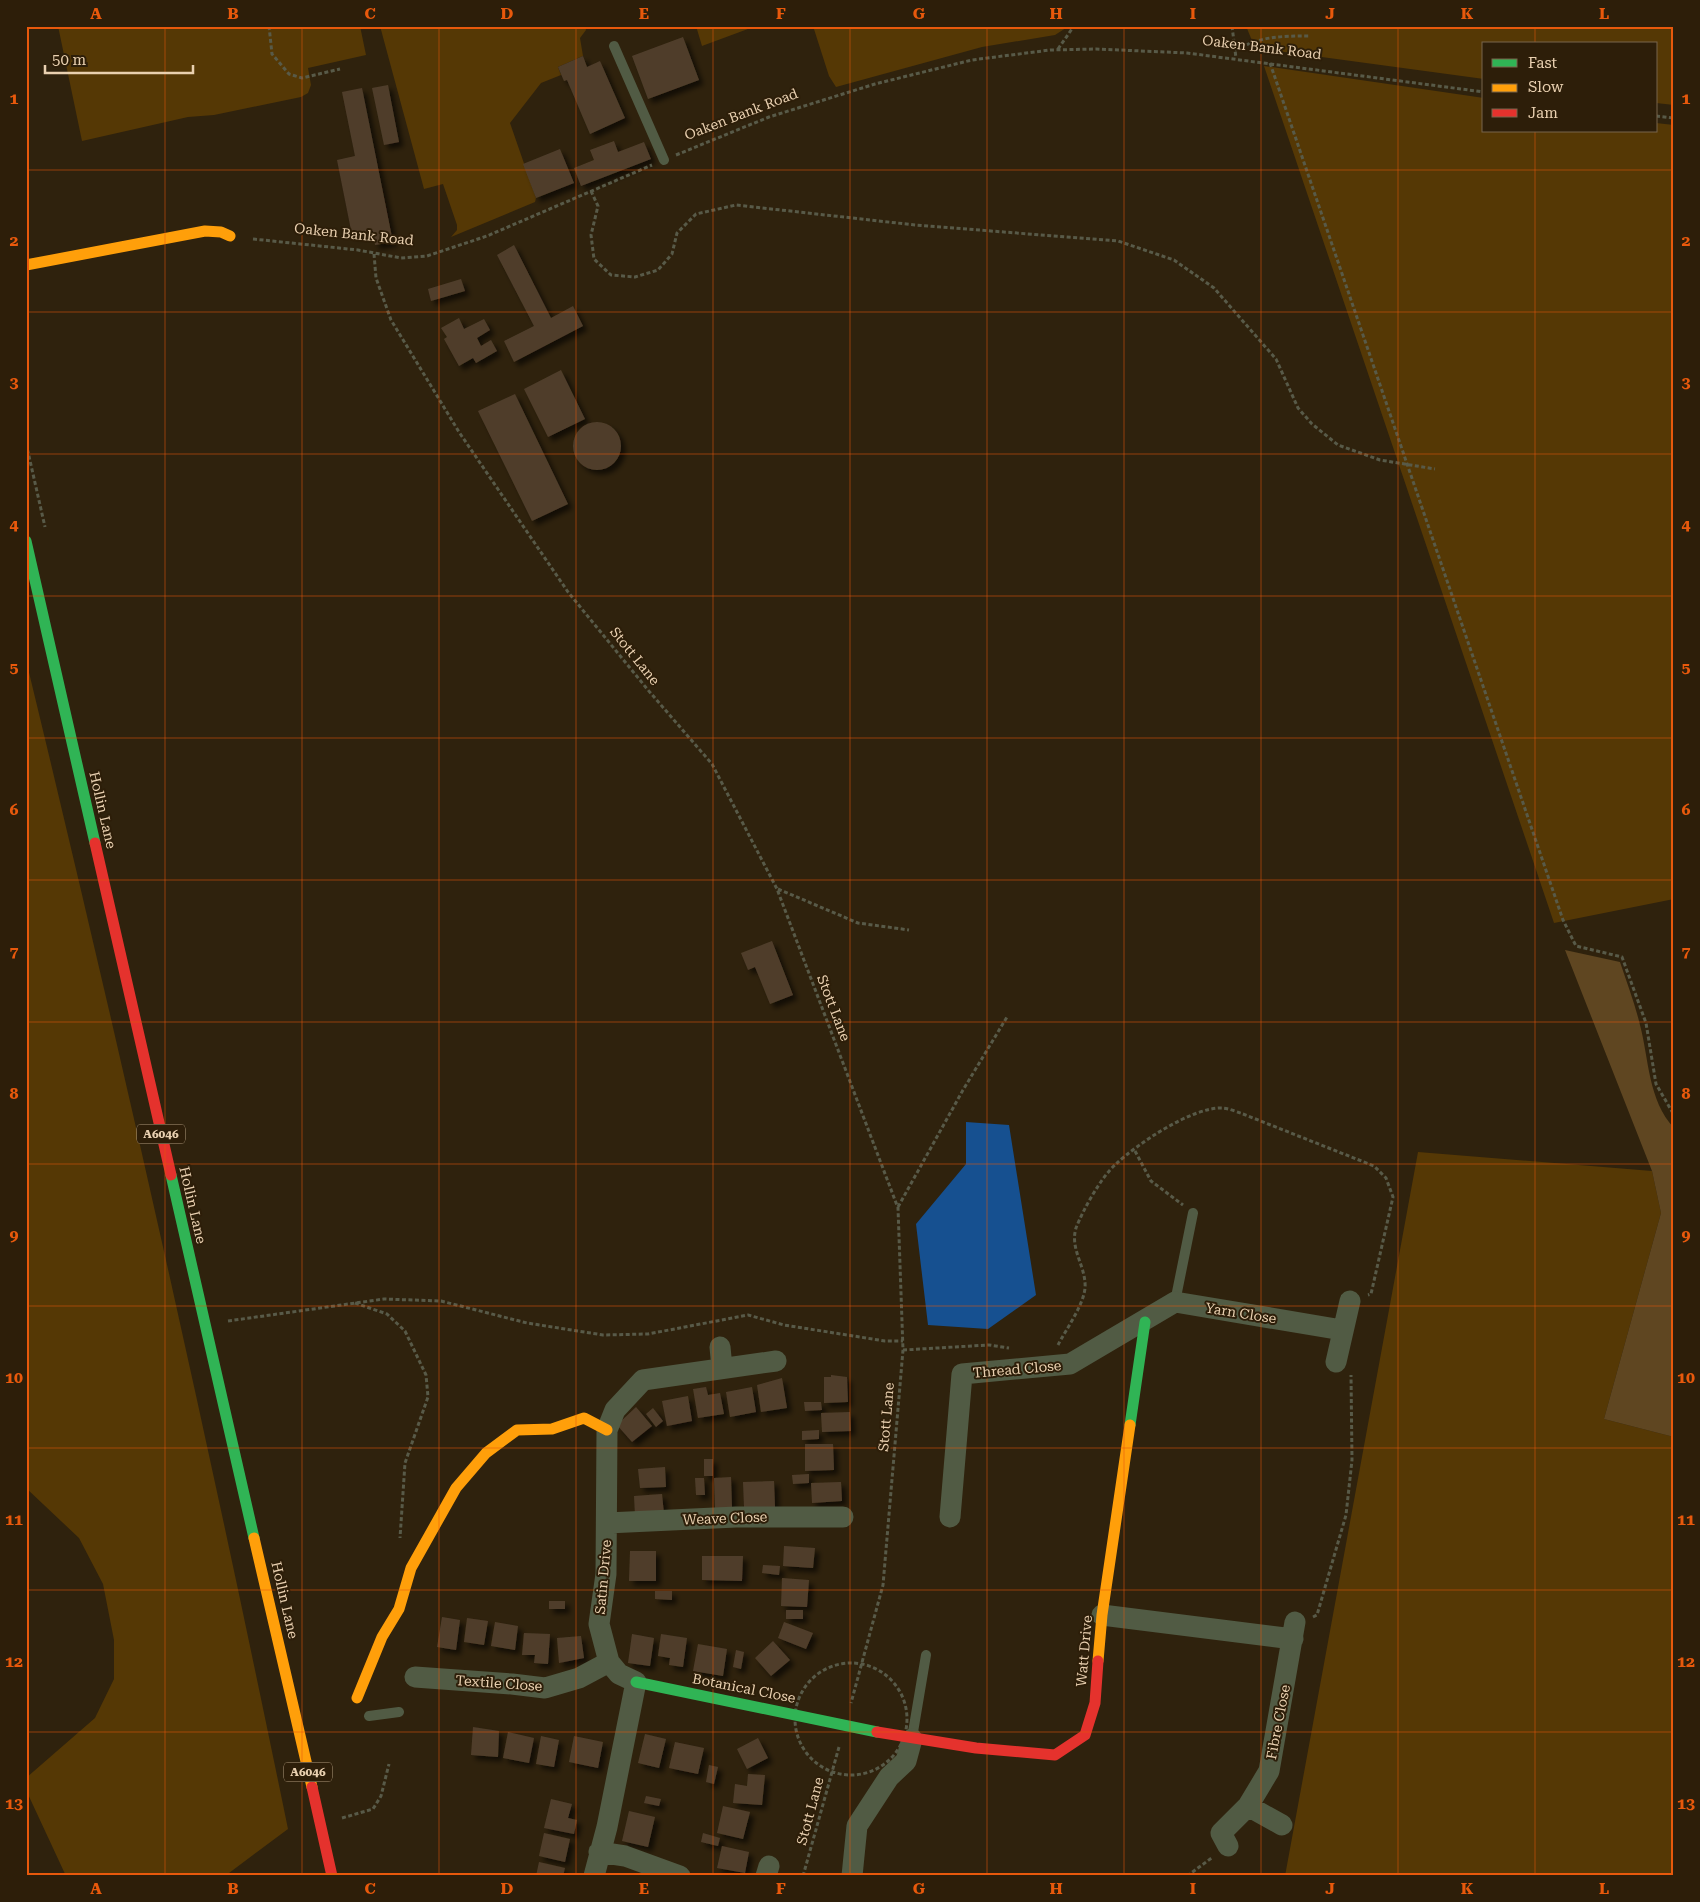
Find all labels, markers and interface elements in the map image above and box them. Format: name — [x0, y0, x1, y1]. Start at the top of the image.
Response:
text: A — [90, 4, 102, 23]
text: B — [227, 4, 239, 23]
text: C — [364, 4, 376, 23]
text: D — [501, 4, 514, 23]
text: E — [639, 4, 649, 23]
text: F — [776, 4, 786, 23]
text: G — [913, 4, 926, 23]
text: H — [1049, 4, 1063, 23]
text: I — [1190, 4, 1196, 23]
text: J — [1325, 4, 1335, 23]
text: K — [1461, 4, 1474, 23]
text: L — [1599, 4, 1609, 23]
street label: Oaken Bank Road — [1201, 32, 1323, 62]
scale bar — [45, 42, 192, 74]
legend — [1482, 42, 1658, 132]
text: 50 m — [52, 51, 87, 69]
text: Fast — [1528, 54, 1558, 72]
text: Slow — [1528, 78, 1564, 96]
street label: Oaken Bank Road — [682, 85, 800, 143]
text: 1 — [10, 89, 19, 108]
text: 1 — [1682, 89, 1691, 108]
text: Jam — [1528, 104, 1558, 122]
street label: Oaken Bank Road — [294, 220, 414, 248]
text: 2 — [10, 231, 19, 250]
text: 2 — [1682, 231, 1691, 250]
text: 3 — [10, 373, 19, 392]
text: 3 — [1682, 373, 1691, 392]
text: 4 — [10, 515, 19, 534]
text: 4 — [1682, 515, 1691, 534]
street label: Stott Lane — [607, 624, 663, 688]
text: 5 — [10, 658, 19, 677]
text: 5 — [1682, 658, 1691, 677]
street label: Hollin Lane — [86, 770, 120, 851]
text: 6 — [10, 800, 19, 819]
text: 6 — [1682, 800, 1691, 819]
text: 7 — [10, 942, 19, 961]
text: 7 — [1682, 942, 1691, 961]
street label: Stott Lane — [814, 973, 854, 1044]
text: 8 — [10, 1084, 19, 1103]
text: 8 — [1682, 1084, 1691, 1103]
road number: A6046 — [137, 1124, 185, 1144]
street label: Hollin Lane — [176, 1165, 210, 1246]
text: 9 — [10, 1226, 19, 1245]
text: 9 — [1682, 1226, 1691, 1245]
street label: Yarn Close — [1204, 1299, 1278, 1327]
street label: Thread Close — [972, 1357, 1062, 1381]
text: 10 — [5, 1368, 23, 1387]
text: 10 — [1677, 1368, 1695, 1387]
street label: Stott Lane — [875, 1381, 897, 1452]
street label: Weave Close — [682, 1509, 768, 1527]
text: 11 — [5, 1510, 23, 1529]
text: 11 — [1677, 1510, 1695, 1529]
street label: Satin Drive — [592, 1539, 614, 1615]
street label: Hollin Lane — [268, 1560, 302, 1641]
street label: Watt Drive — [1073, 1614, 1095, 1687]
text: 12 — [5, 1652, 23, 1671]
text: 12 — [1677, 1652, 1695, 1671]
street label: Botanical Close — [691, 1670, 797, 1706]
street label: Textile Close — [455, 1672, 543, 1694]
street label: Fibre Close — [1263, 1683, 1293, 1761]
road number: A6046 — [284, 1762, 332, 1781]
street label: Stott Lane — [793, 1775, 827, 1847]
text: 13 — [5, 1794, 23, 1813]
text: 13 — [1677, 1794, 1695, 1813]
text: A — [90, 1879, 102, 1898]
text: B — [227, 1879, 239, 1898]
text: C — [364, 1879, 376, 1898]
text: D — [501, 1879, 514, 1898]
text: E — [639, 1879, 649, 1898]
text: F — [776, 1879, 786, 1898]
text: G — [913, 1879, 926, 1898]
text: H — [1049, 1879, 1063, 1898]
text: I — [1190, 1879, 1196, 1898]
text: J — [1325, 1879, 1335, 1898]
text: K — [1461, 1879, 1474, 1898]
text: L — [1599, 1879, 1609, 1898]

